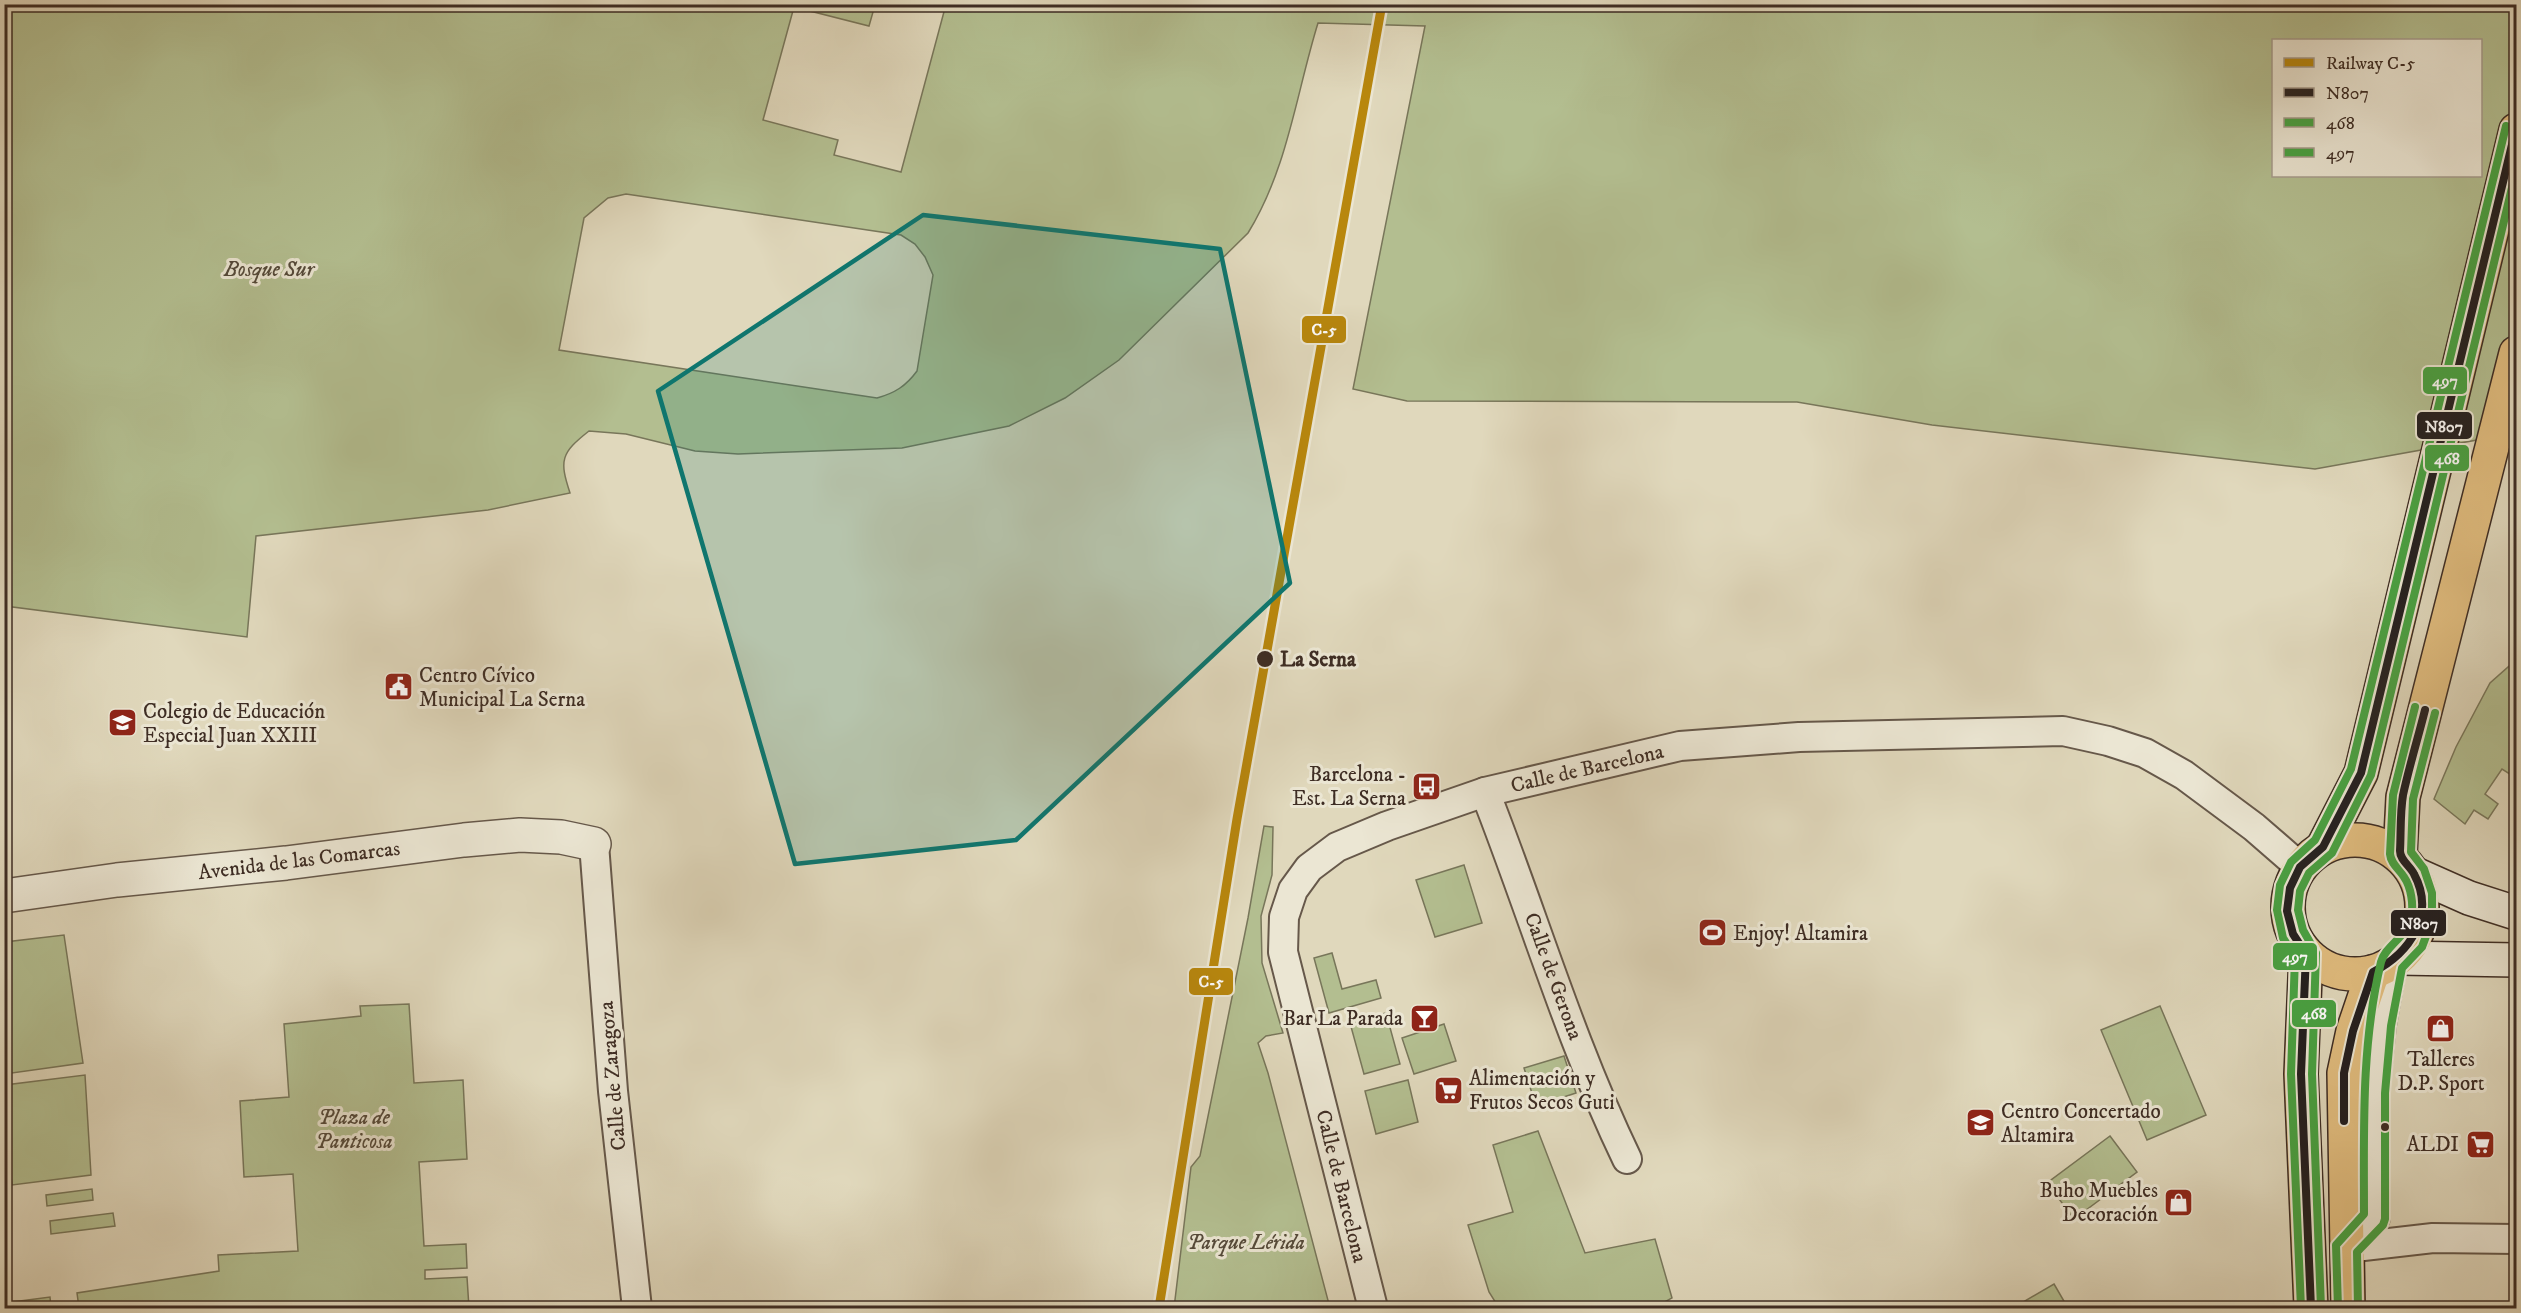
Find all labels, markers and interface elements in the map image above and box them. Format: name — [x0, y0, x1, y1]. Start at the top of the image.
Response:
legend — [2272, 39, 2482, 177]
text: Railway C-5 — [2326, 53, 2415, 75]
text: N807 — [2326, 83, 2369, 105]
text: 468 — [2326, 113, 2355, 135]
text: 497 — [2326, 143, 2355, 165]
park label: Bosque Sur — [223, 257, 316, 284]
line badge: C-5 — [1301, 315, 1347, 344]
text: C-5 — [1311, 320, 1337, 340]
line badge: 497 — [2422, 366, 2468, 395]
text: 497 — [2431, 371, 2458, 391]
line badge: N807 — [2416, 411, 2473, 440]
text: N807 — [2425, 417, 2463, 437]
line badge: 468 — [2424, 444, 2470, 472]
text: 468 — [2433, 449, 2460, 469]
place label: La Serna — [1280, 647, 1357, 673]
marker: La Serna — [1255, 649, 1275, 669]
place label: Centro Cívico Municipal La Serna — [419, 663, 585, 713]
public building icon: Centro Cívico Municipal La Serna — [382, 671, 414, 703]
place label: Colegio de Educación Especial Juan XXIII — [143, 699, 325, 749]
school or university icon: Colegio de Educación Especial Juan XXIII — [106, 707, 138, 739]
street label: Calle de Barcelona — [1508, 739, 1666, 799]
place label: Barcelona - Est. La Serna — [1292, 762, 1406, 812]
bus stop icon: Barcelona - Est. La Serna — [1411, 770, 1443, 802]
street label: Avenida de las Comarcas — [197, 836, 402, 886]
street label: Calle de Gerona — [1518, 909, 1588, 1044]
line badge: N807 — [2390, 909, 2447, 937]
text: N807 — [2400, 914, 2438, 934]
sports icon: Enjoy! Altamira — [1696, 917, 1728, 949]
place label: Enjoy! Altamira — [1733, 921, 1868, 947]
line badge: 497 — [2272, 942, 2318, 971]
text: 497 — [2281, 947, 2308, 967]
line badge: C-5 — [1188, 967, 1234, 996]
text: C-5 — [1198, 972, 1224, 992]
line badge: 468 — [2291, 999, 2337, 1028]
street label: Calle de Zaragoza — [594, 1000, 632, 1152]
bar icon: Bar La Parada — [1408, 1002, 1440, 1034]
text: 468 — [2300, 1004, 2327, 1024]
place label: Bar La Parada — [1283, 1006, 1403, 1032]
shop icon: Talleres D.P. Sport — [2425, 1012, 2457, 1044]
place label: Talleres D.P. Sport — [2397, 1047, 2485, 1097]
place label: Alimentación y Frutos Secos Guti — [1469, 1066, 1615, 1116]
supermarket icon: Alimentación y Frutos Secos Guti — [1432, 1074, 1464, 1106]
place label: Centro Concertado Altamira — [2001, 1099, 2161, 1149]
park label: Plaza de Panticosa — [316, 1105, 392, 1155]
street label: Calle de Barcelona — [1310, 1107, 1373, 1265]
school or university icon: Centro Concertado Altamira — [1964, 1107, 1996, 1139]
unlabelled marker — [2379, 1121, 2391, 1133]
supermarket icon: ALDI — [2464, 1128, 2496, 1160]
place label: ALDI — [2406, 1132, 2459, 1158]
place label: Buho Muebles Decoración — [2040, 1178, 2158, 1228]
shop icon: Buho Muebles Decoración — [2163, 1186, 2195, 1218]
park label: Parque Lérida — [1187, 1230, 1305, 1257]

